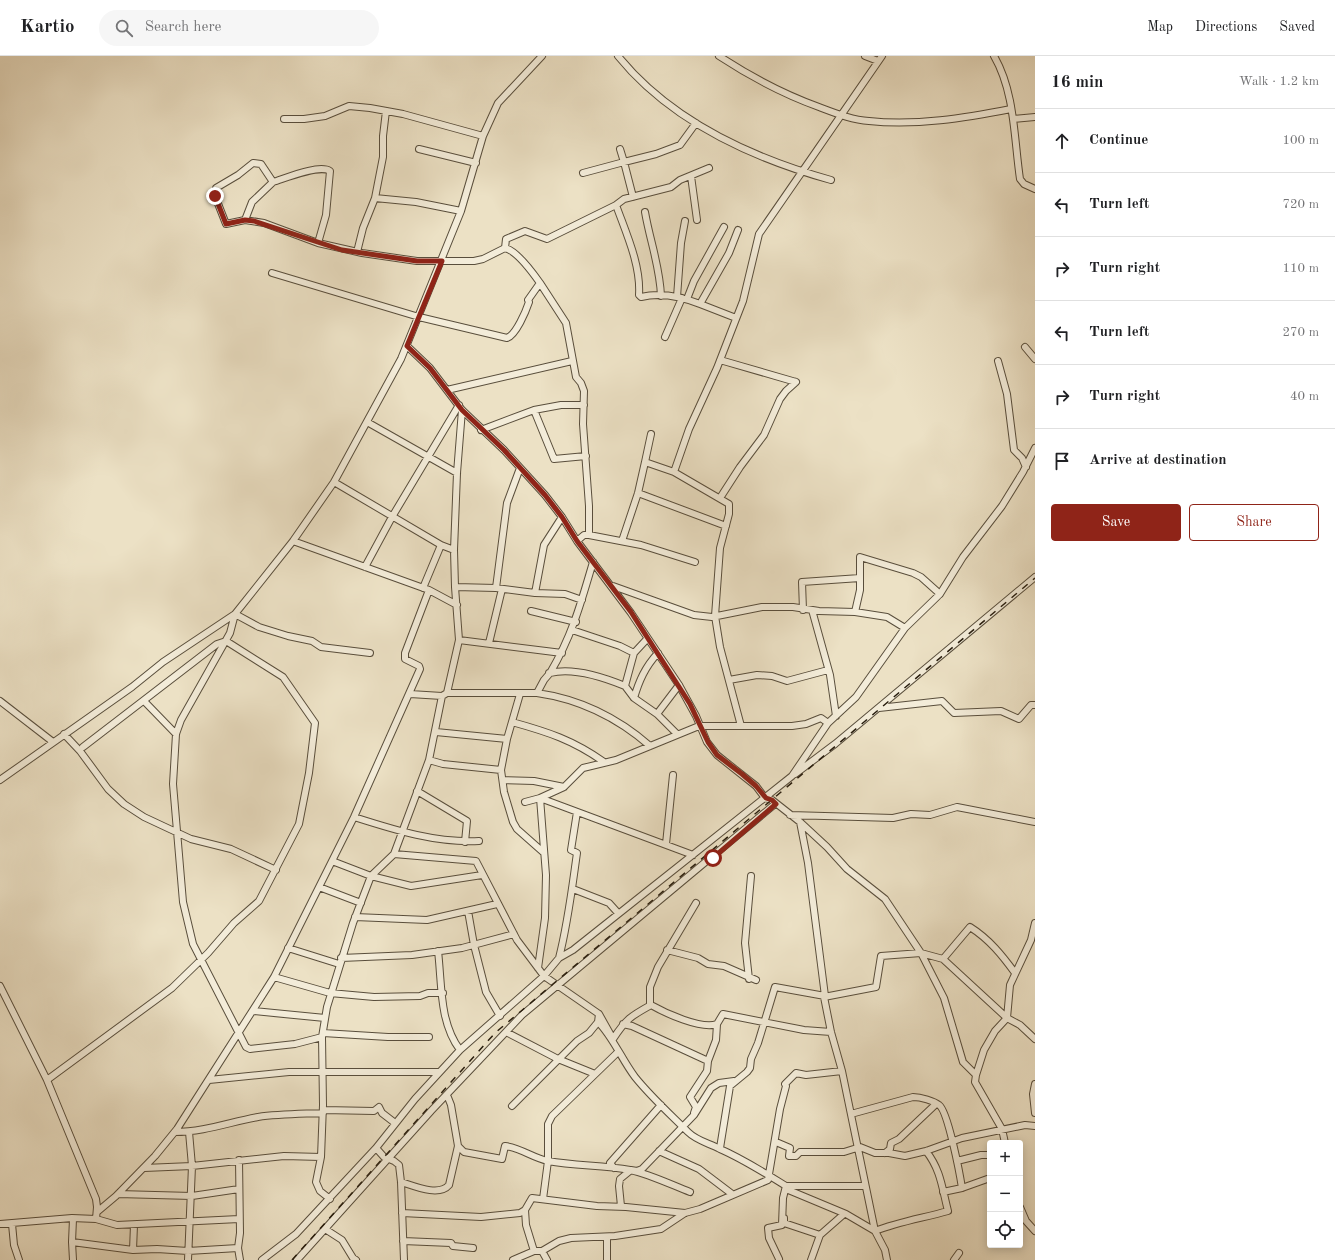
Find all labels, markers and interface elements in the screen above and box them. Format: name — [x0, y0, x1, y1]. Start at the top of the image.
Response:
search box — [99, 10, 379, 46]
icon: search — [113, 17, 135, 39]
text: Kartio — [20, 18, 75, 37]
text: Search here — [145, 20, 221, 35]
text: Map — [1147, 20, 1173, 34]
text: Directions — [1195, 20, 1257, 34]
text: Saved — [1279, 20, 1315, 34]
text: 16 min — [1051, 74, 1104, 91]
text: Walk · 1.2 km — [1239, 75, 1319, 88]
icon: ahead — [1051, 130, 1073, 152]
text: Continue — [1089, 133, 1148, 148]
text: 100 m — [1282, 134, 1319, 147]
route end — [206, 187, 224, 205]
icon: left — [1051, 194, 1073, 216]
text: Turn left — [1089, 197, 1149, 212]
text: 720 m — [1282, 198, 1319, 211]
icon: right — [1051, 258, 1073, 280]
text: Turn right — [1089, 261, 1160, 276]
text: 110 m — [1282, 262, 1319, 275]
icon: left — [1051, 322, 1073, 344]
text: Turn left — [1089, 325, 1149, 340]
text: 270 m — [1282, 326, 1319, 339]
icon: right — [1051, 386, 1073, 408]
text: Turn right — [1089, 389, 1160, 404]
text: 40 m — [1290, 390, 1319, 403]
icon: arrive — [1051, 450, 1073, 472]
text: Arrive at destination — [1089, 453, 1227, 468]
button: Save — [1051, 504, 1181, 541]
button: Share — [1189, 504, 1319, 541]
route start — [704, 849, 722, 867]
map controls — [987, 1140, 1023, 1248]
button: + — [987, 1140, 1023, 1176]
button: − — [987, 1176, 1023, 1212]
button: locate — [987, 1212, 1023, 1248]

